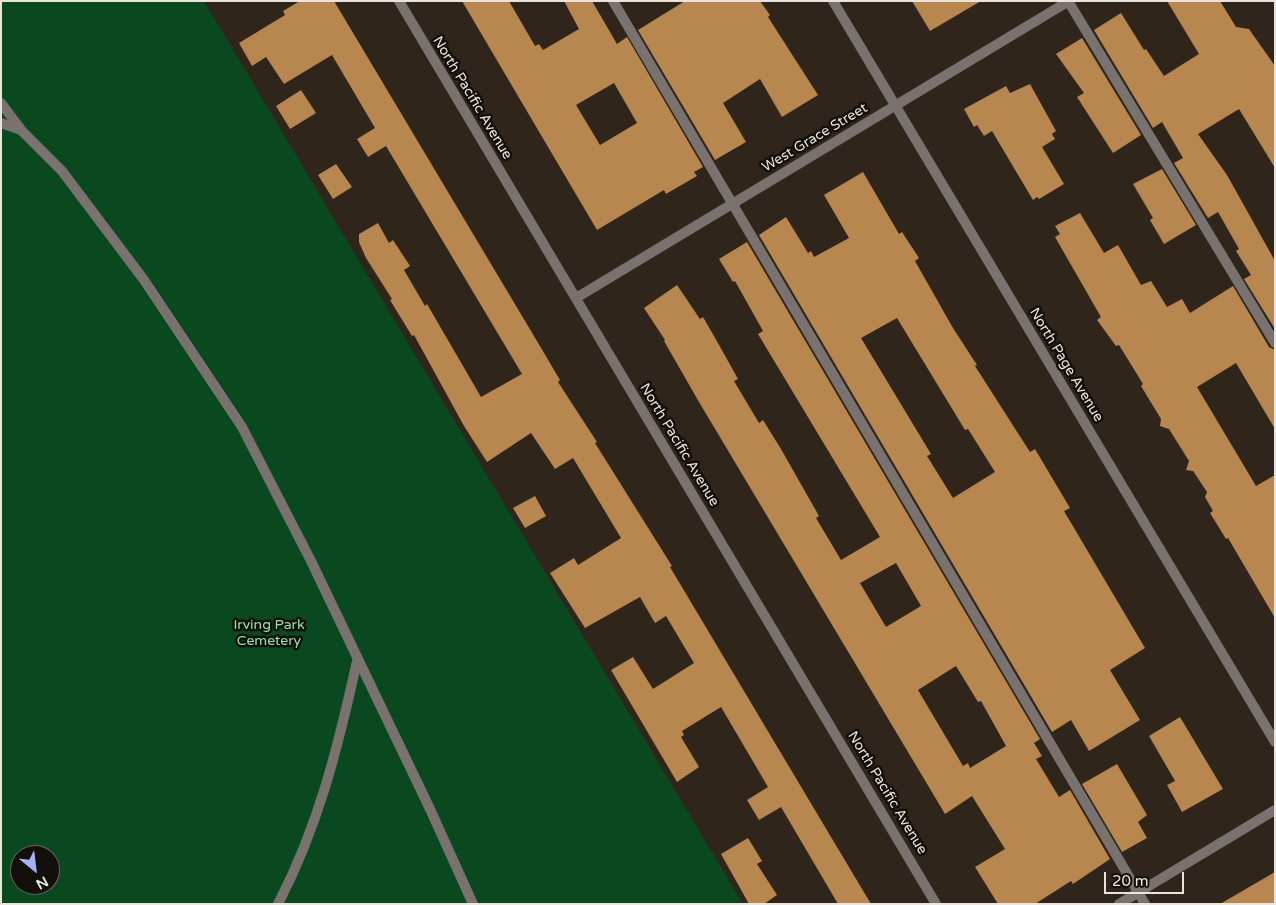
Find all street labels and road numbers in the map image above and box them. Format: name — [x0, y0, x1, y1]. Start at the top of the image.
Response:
street label: North Pacific Avenue — [429, 33, 515, 163]
street label: West Grace Street — [759, 100, 871, 176]
street label: North Page Avenue — [1025, 305, 1107, 425]
street label: North Pacific Avenue — [636, 380, 722, 510]
street label: North Pacific Avenue — [844, 728, 930, 858]

